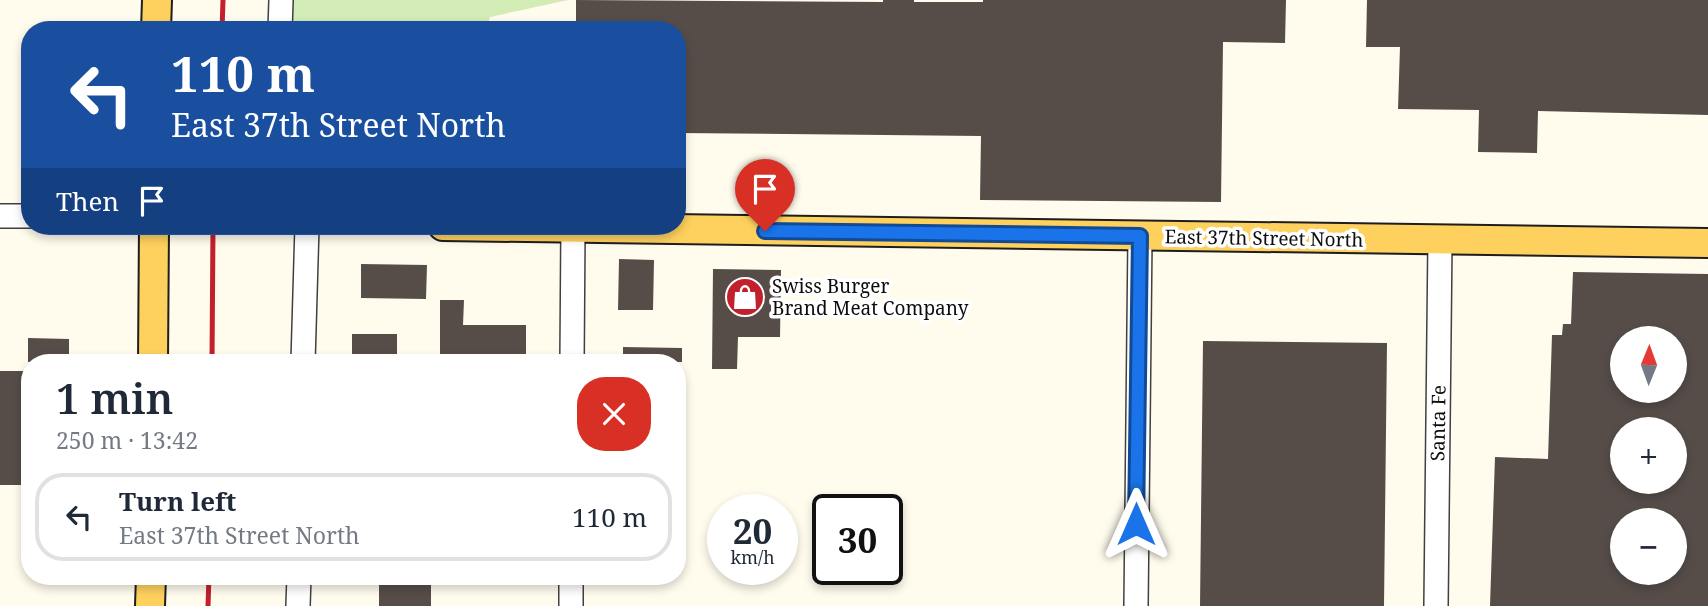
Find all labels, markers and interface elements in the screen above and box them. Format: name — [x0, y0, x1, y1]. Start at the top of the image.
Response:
text: 110 m — [171, 40, 315, 106]
icon: left — [56, 49, 147, 140]
text: East 37th Street North — [171, 103, 506, 146]
pin — [735, 159, 795, 231]
icon: arrive — [746, 170, 784, 208]
icon: arrive — [133, 182, 171, 220]
text: Then — [56, 183, 119, 219]
street label: East 37th Street North — [1164, 223, 1364, 253]
place label: Swiss Burger Brand Meat Company — [772, 273, 969, 321]
shop icon: Swiss Burger Brand Meat Company — [724, 276, 766, 318]
north arrow — [1610, 326, 1687, 402]
map controls — [1610, 326, 1687, 585]
text: 1 min — [56, 369, 173, 426]
button: close — [577, 377, 651, 451]
street label: Santa Fe — [1424, 385, 1452, 461]
button: + — [1610, 417, 1687, 494]
text: 250 m · 13:42 — [56, 424, 198, 456]
text: Turn left — [119, 483, 236, 519]
position arrow — [1099, 487, 1173, 561]
speed limit sign: 30 — [812, 494, 903, 585]
icon: left — [60, 498, 98, 536]
text: 110 m — [572, 499, 647, 535]
text: 20 — [733, 507, 772, 554]
button: − — [1610, 508, 1687, 585]
text: East 37th Street North — [119, 519, 360, 551]
text: km/h — [730, 545, 775, 569]

